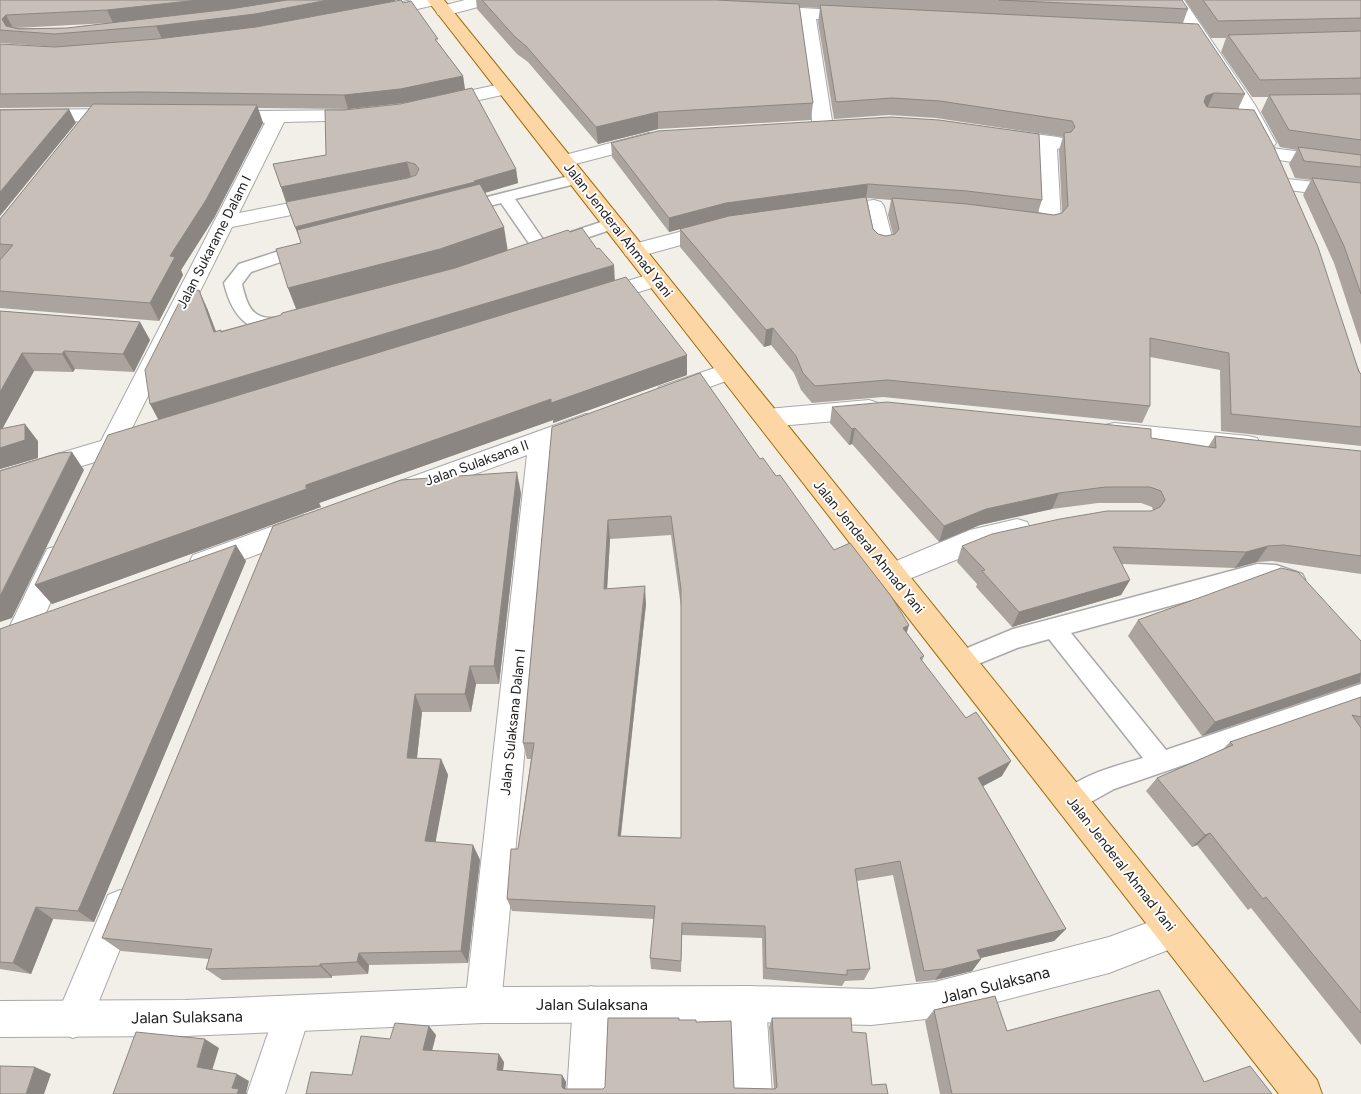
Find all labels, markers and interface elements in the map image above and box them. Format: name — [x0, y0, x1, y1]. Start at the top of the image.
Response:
street label: Jalan Jenderal Ahmad Yani — [560, 159, 676, 301]
street label: Jalan Sukarame Dalam I — [173, 173, 255, 311]
street label: Jalan Sulaksana II — [423, 436, 531, 490]
street label: Jalan Jenderal Ahmad Yani — [810, 477, 928, 617]
street label: Jalan Sulaksana Dalam I — [497, 648, 529, 796]
street label: Jalan Jenderal Ahmad Yani — [1063, 793, 1179, 935]
street label: Jalan Sulaksana — [938, 962, 1052, 1008]
street label: Jalan Sulaksana — [536, 995, 648, 1014]
street label: Jalan Sulaksana — [131, 1007, 243, 1027]

